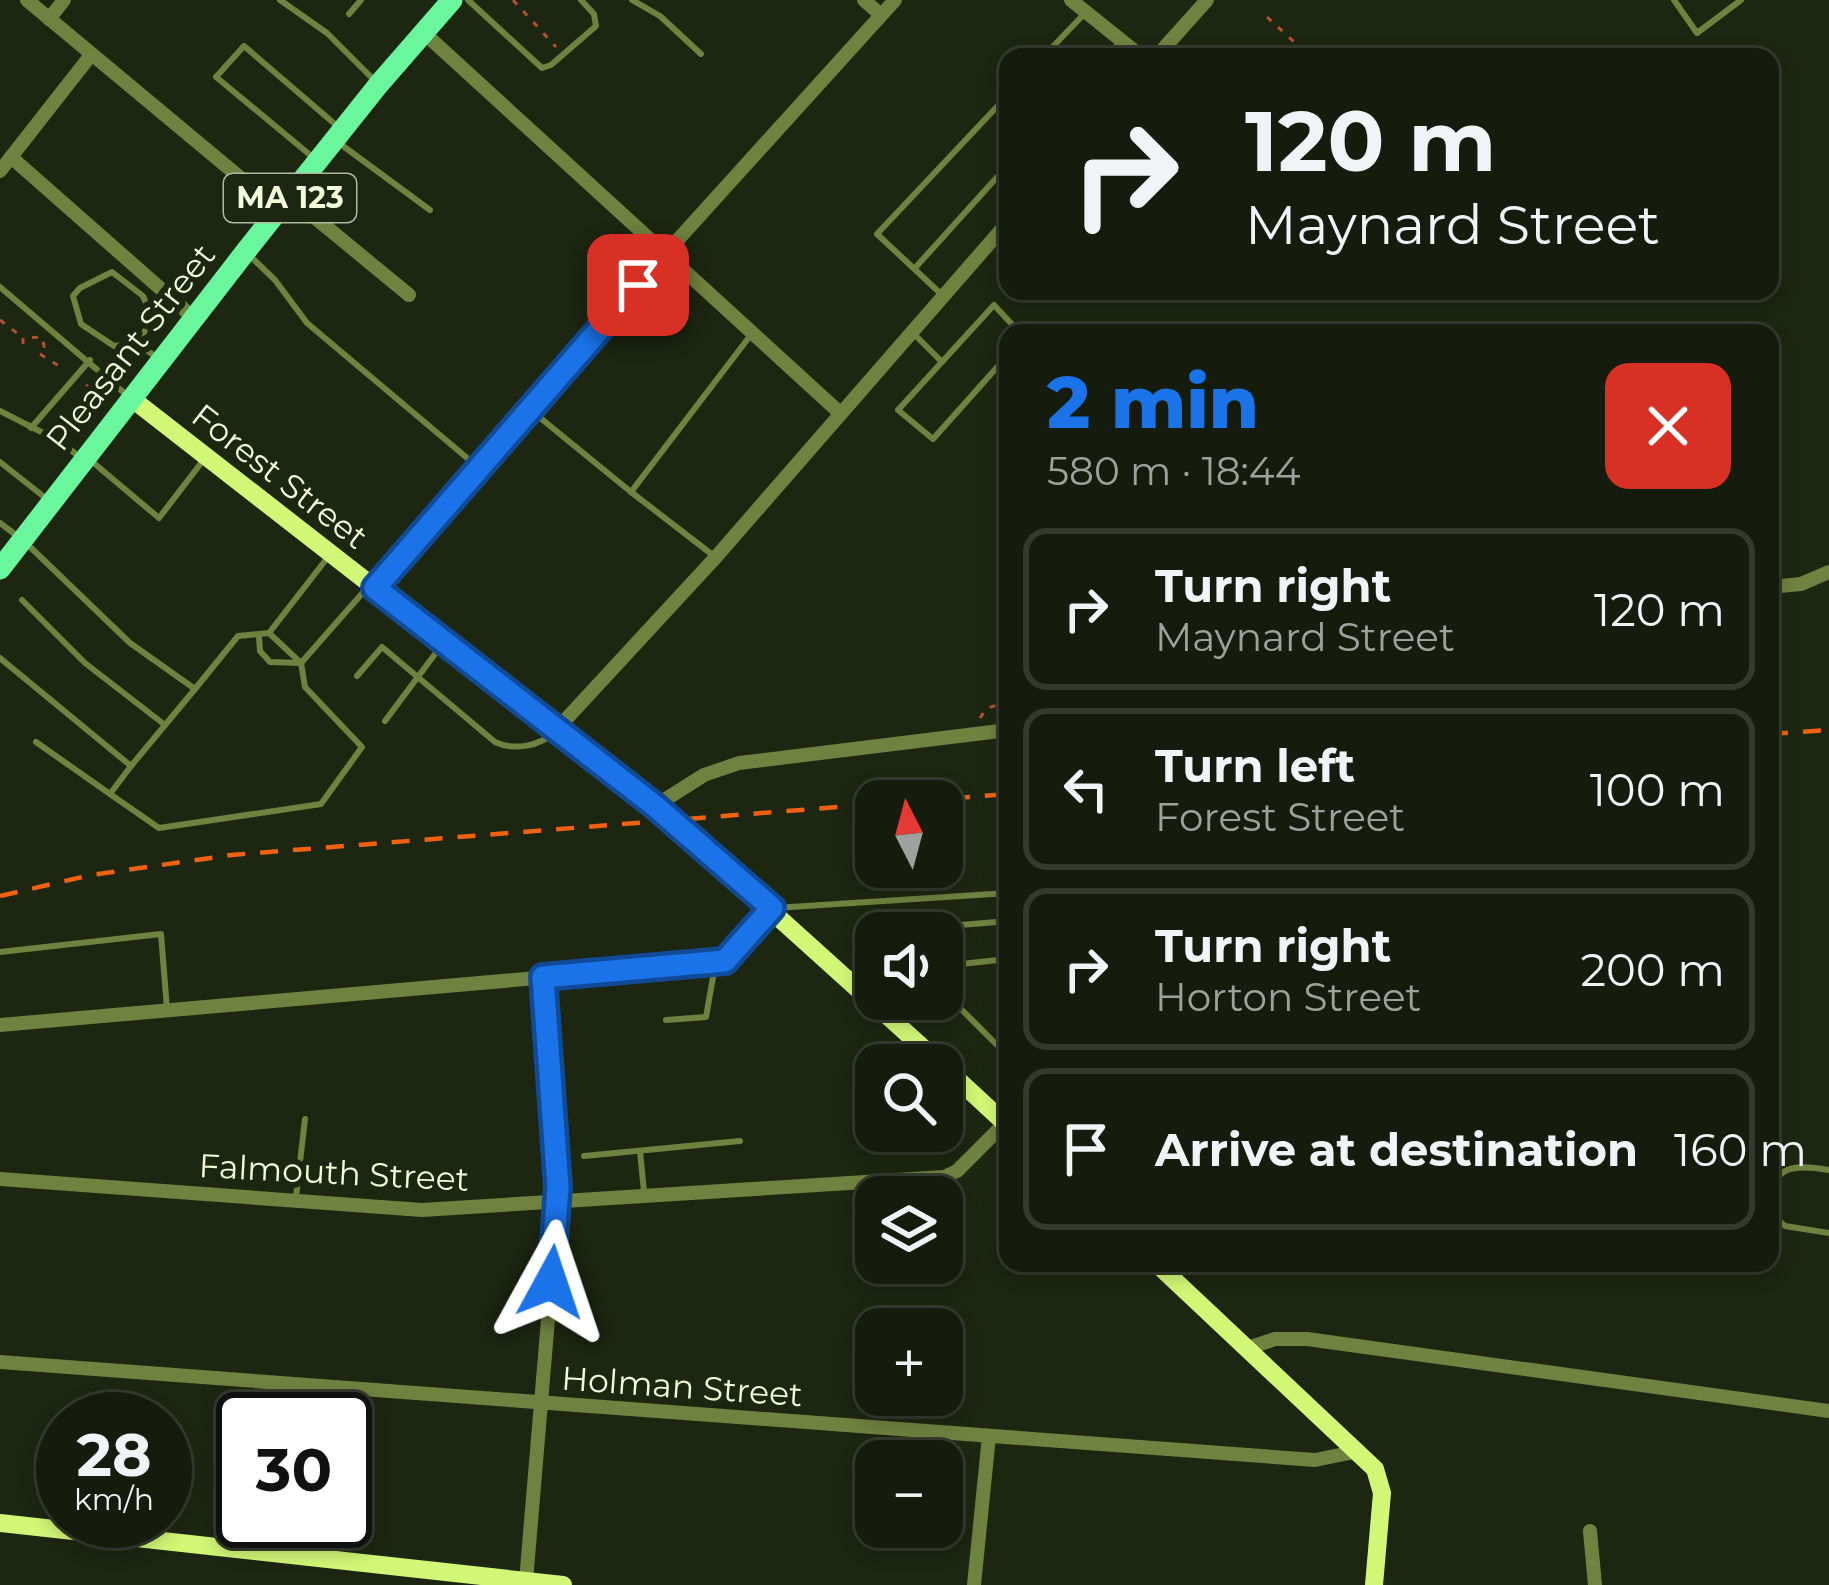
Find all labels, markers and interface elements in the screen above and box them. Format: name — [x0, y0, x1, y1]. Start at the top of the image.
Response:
text: 120 m — [1245, 90, 1496, 192]
icon: right — [1047, 96, 1203, 252]
road number: MA 123 — [224, 174, 356, 222]
text: Maynard Street — [1245, 192, 1660, 258]
pin — [587, 234, 689, 336]
street label: Pleasant Street — [37, 236, 223, 458]
icon: arrive — [605, 252, 671, 318]
text: 2 min — [1047, 358, 1259, 446]
button: close — [1605, 363, 1731, 489]
street label: Forest Street — [184, 395, 376, 557]
text: 580 m · 18:44 — [1047, 447, 1300, 495]
text: Turn right — [1155, 558, 1391, 613]
icon: right — [1053, 576, 1119, 642]
text: 120 m — [1594, 582, 1725, 637]
text: Maynard Street — [1155, 613, 1455, 661]
text: Turn left — [1155, 738, 1355, 793]
icon: left — [1053, 756, 1119, 822]
text: 100 m — [1590, 762, 1725, 817]
north arrow — [855, 780, 963, 888]
map controls — [855, 780, 963, 1548]
text: Forest Street — [1155, 793, 1405, 841]
button: sound — [855, 912, 963, 1020]
text: Turn right — [1155, 918, 1391, 973]
icon: right — [1053, 936, 1119, 1002]
text: 200 m — [1580, 942, 1725, 997]
text: Horton Street — [1155, 973, 1421, 1021]
button: search — [855, 1044, 963, 1152]
icon: arrive — [1053, 1116, 1119, 1182]
text: Arrive at destination — [1155, 1122, 1638, 1177]
text: 160 m — [1674, 1122, 1807, 1177]
street label: Falmouth Street — [198, 1145, 470, 1199]
button: layers — [855, 1176, 963, 1284]
position arrow — [488, 1219, 614, 1345]
button: + — [855, 1308, 963, 1416]
street label: Holman Street — [560, 1358, 804, 1414]
speed limit sign: 30 — [216, 1392, 372, 1548]
text: 28 — [77, 1418, 152, 1491]
button: − — [855, 1440, 963, 1548]
text: km/h — [74, 1481, 154, 1518]

